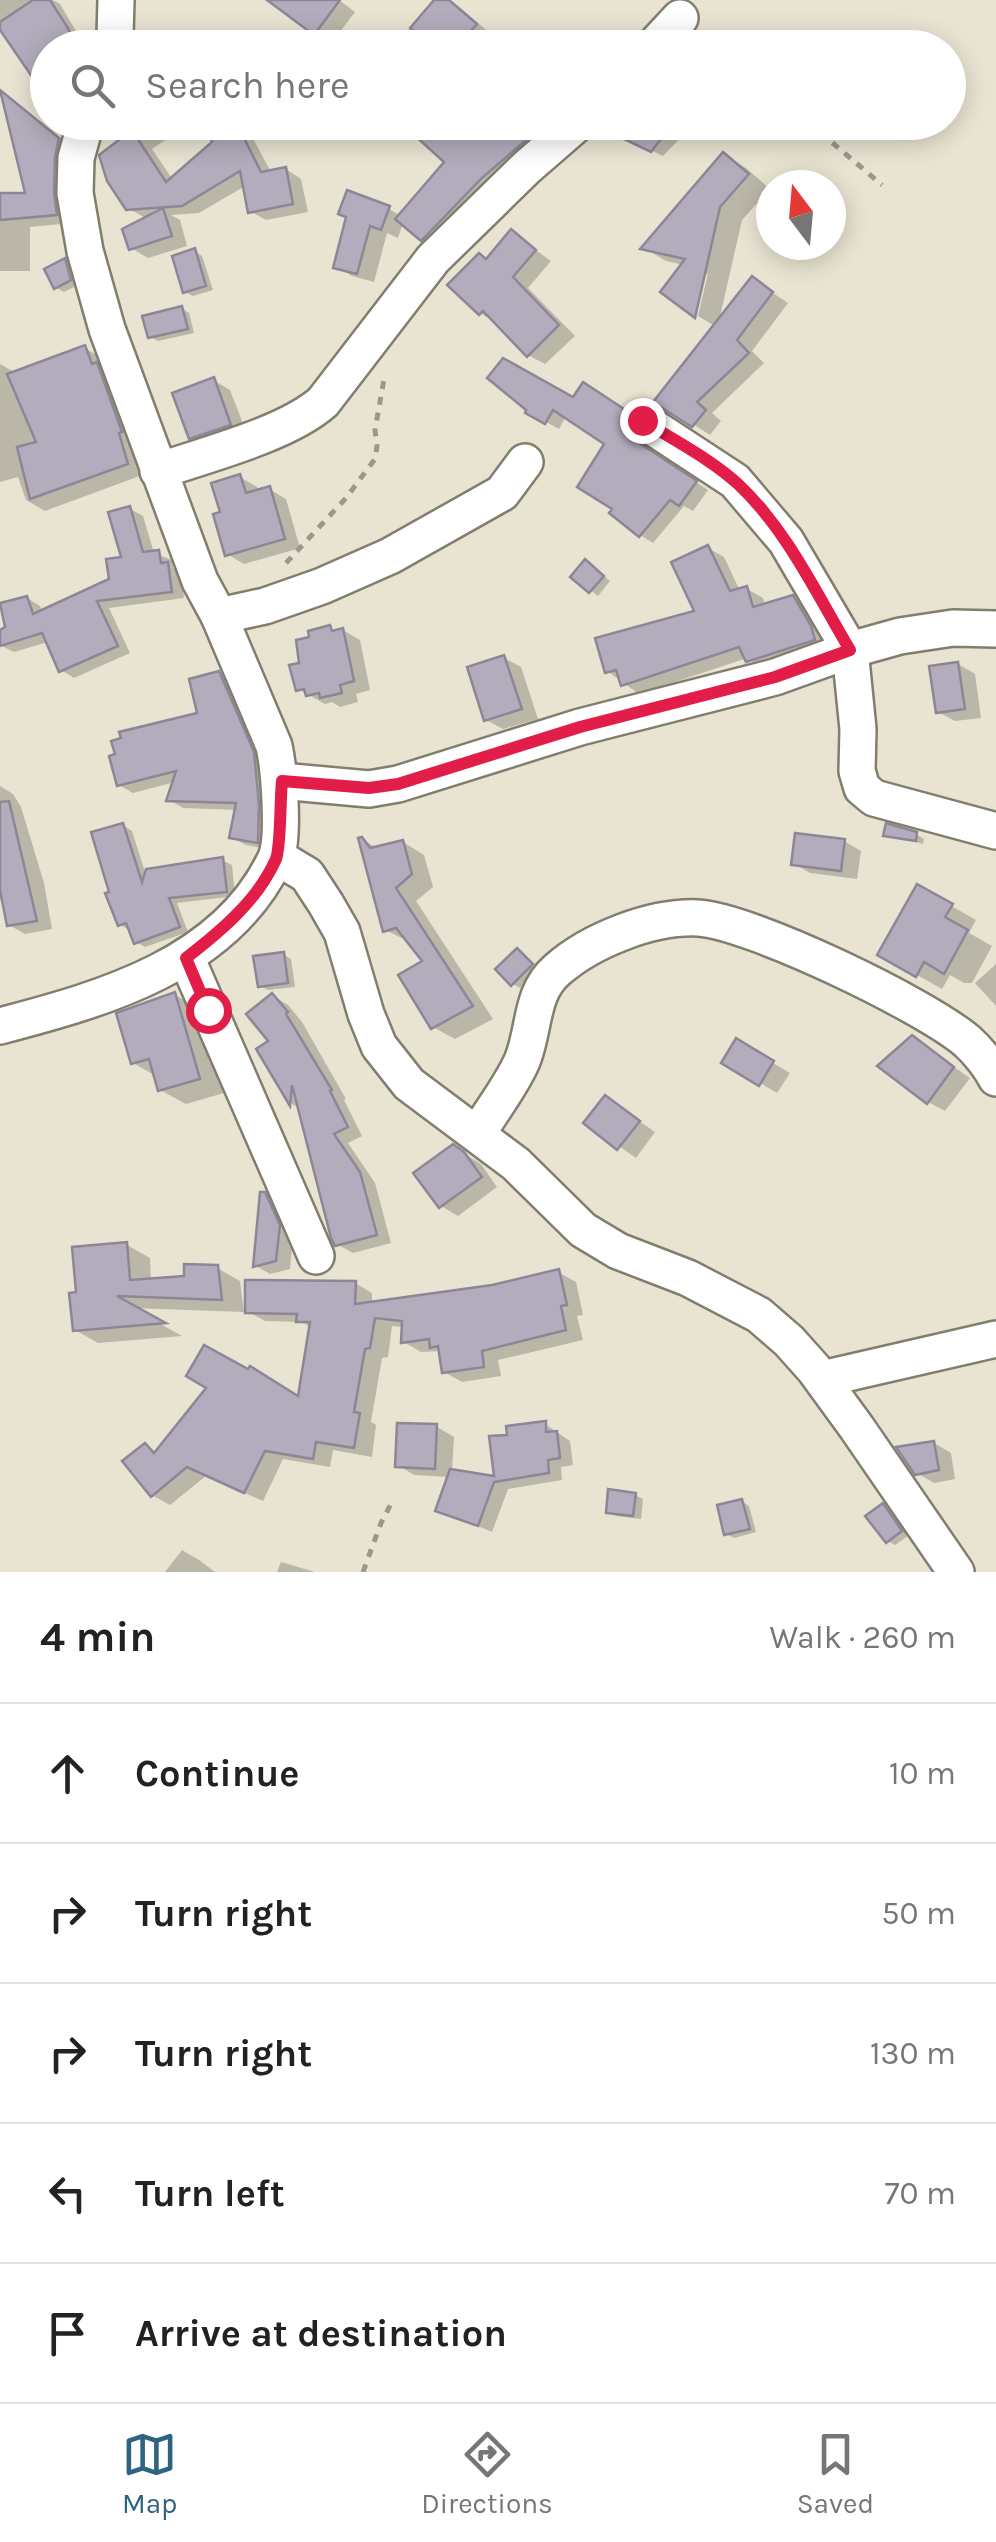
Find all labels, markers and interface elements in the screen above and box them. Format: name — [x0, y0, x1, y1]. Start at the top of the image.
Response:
search box — [30, 30, 966, 140]
icon: search — [65, 58, 120, 113]
text: Search here — [145, 63, 349, 108]
north arrow — [756, 170, 846, 260]
route end — [620, 398, 666, 444]
route start — [186, 988, 232, 1034]
text: 4 min — [40, 1612, 155, 1662]
text: Walk · 260 m — [770, 1619, 956, 1656]
icon: ahead — [40, 1746, 95, 1801]
text: Continue — [135, 1751, 299, 1796]
text: 10 m — [889, 1755, 956, 1792]
icon: right — [40, 1886, 95, 1941]
text: Turn right — [135, 1891, 312, 1936]
text: 50 m — [881, 1895, 956, 1932]
icon: right — [40, 2026, 95, 2081]
text: Turn right — [135, 2031, 312, 2076]
text: 130 m — [870, 2035, 956, 2072]
icon: left — [40, 2166, 95, 2221]
text: Turn left — [135, 2171, 285, 2216]
text: 70 m — [884, 2175, 956, 2212]
icon: arrive — [40, 2306, 95, 2361]
text: Arrive at destination — [135, 2311, 507, 2356]
tab: Map — [122, 2427, 177, 2520]
tab: Directions — [421, 2427, 553, 2520]
tab: Saved — [797, 2427, 874, 2520]

